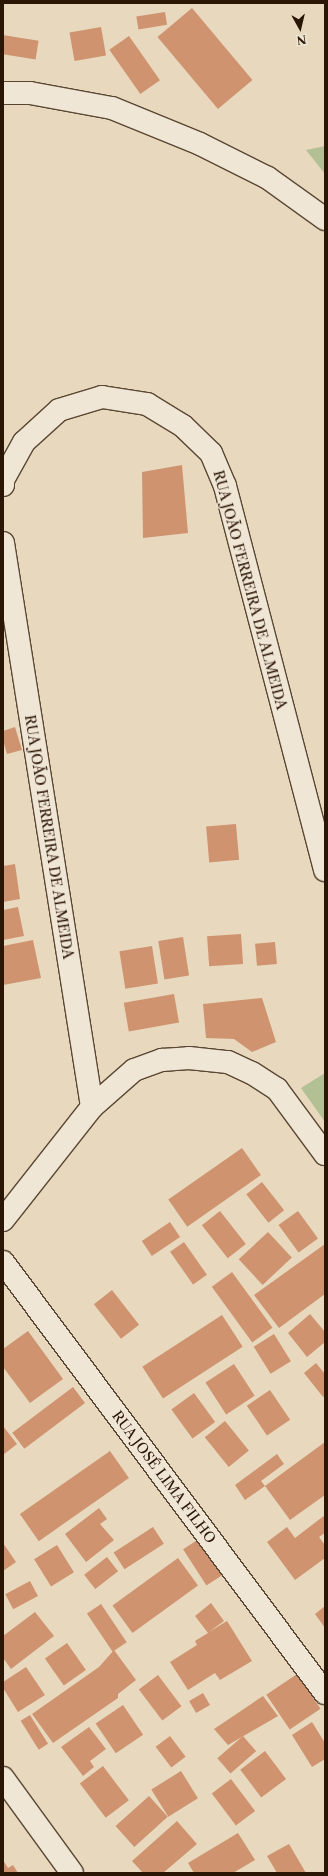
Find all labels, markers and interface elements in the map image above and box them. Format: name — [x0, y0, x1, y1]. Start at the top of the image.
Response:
north arrow — [280, 8, 320, 48]
text: N — [296, 32, 307, 47]
street label: RUA JOÃO FERREIRA DE ALMEIDA — [210, 468, 290, 712]
street label: RUA JOÃO FERREIRA DE ALMEIDA — [21, 713, 77, 961]
street label: RUA JOSÉ LIMA FILHO — [108, 1407, 220, 1547]

